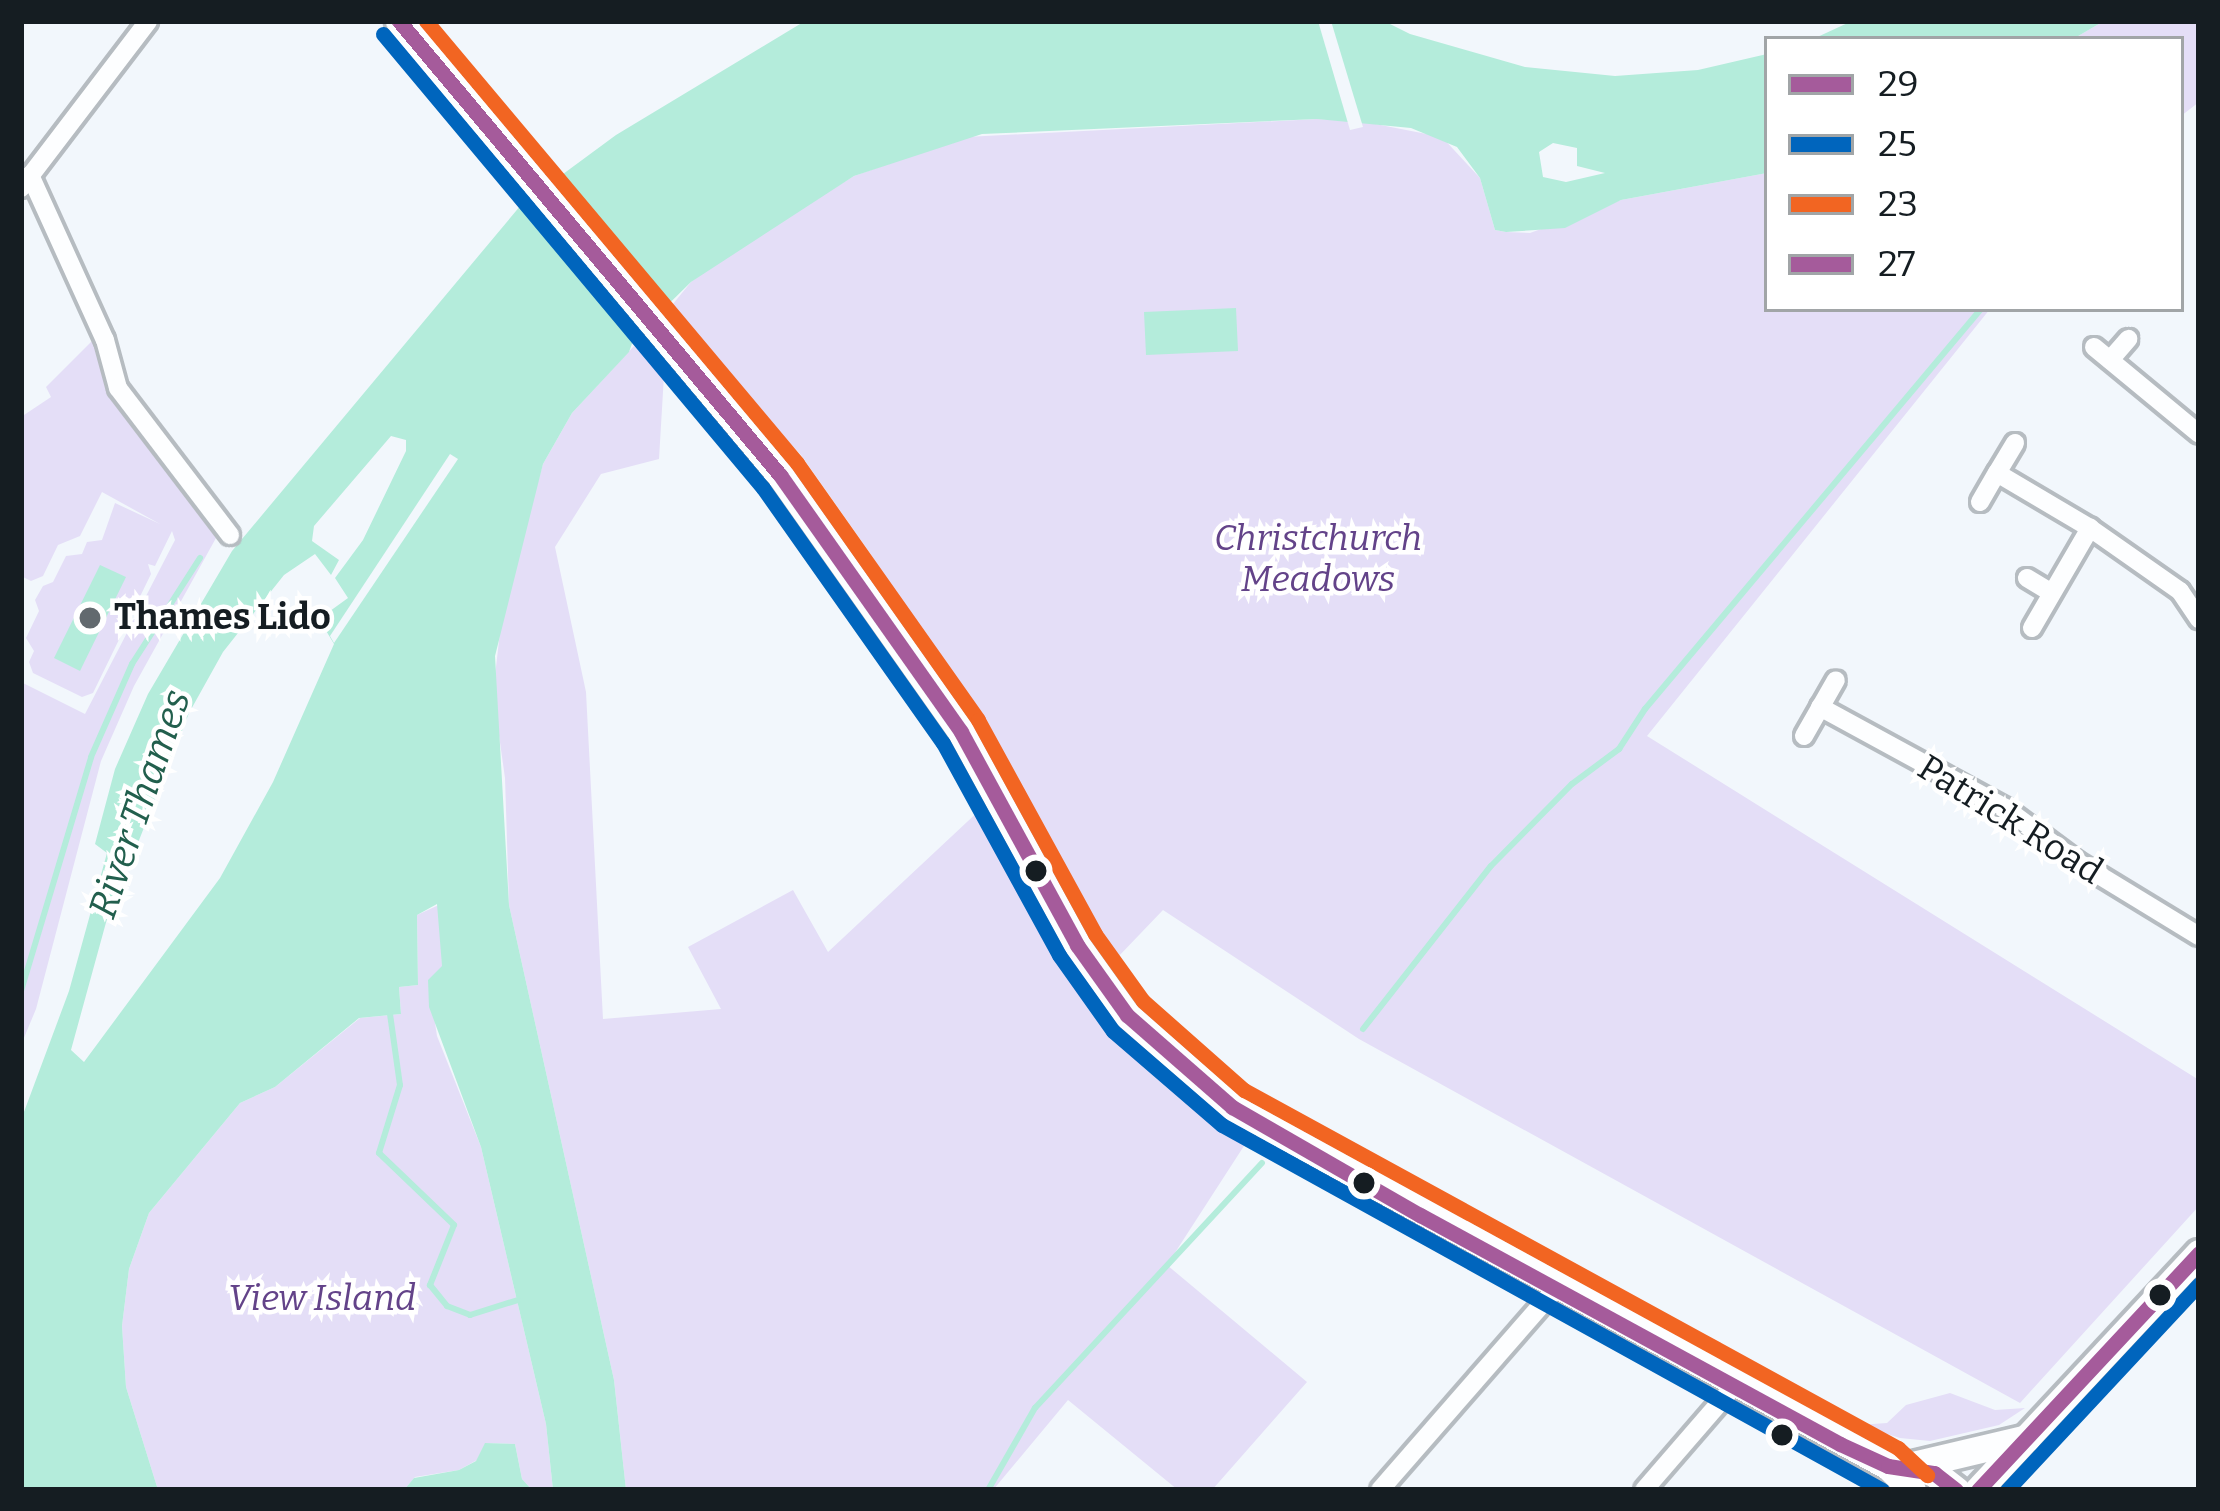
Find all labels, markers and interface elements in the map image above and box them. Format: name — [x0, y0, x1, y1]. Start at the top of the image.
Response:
legend — [1764, 36, 2184, 312]
text: 29 — [1878, 62, 1919, 106]
text: 25 — [1878, 122, 1917, 166]
text: 23 — [1878, 182, 1918, 226]
text: 27 — [1878, 242, 1915, 286]
park label: Christchurch Meadows — [1214, 516, 1422, 601]
place label: Thames Lido — [114, 596, 331, 640]
marker: Thames Lido — [77, 605, 103, 631]
water label: River Thames — [79, 684, 201, 924]
street label: Patrick Road — [1910, 746, 2110, 894]
unlabelled marker — [1025, 860, 1047, 882]
unlabelled marker — [1353, 1172, 1375, 1194]
park label: View Island — [228, 1277, 416, 1321]
unlabelled marker — [2149, 1284, 2171, 1306]
unlabelled marker — [1771, 1424, 1793, 1446]

